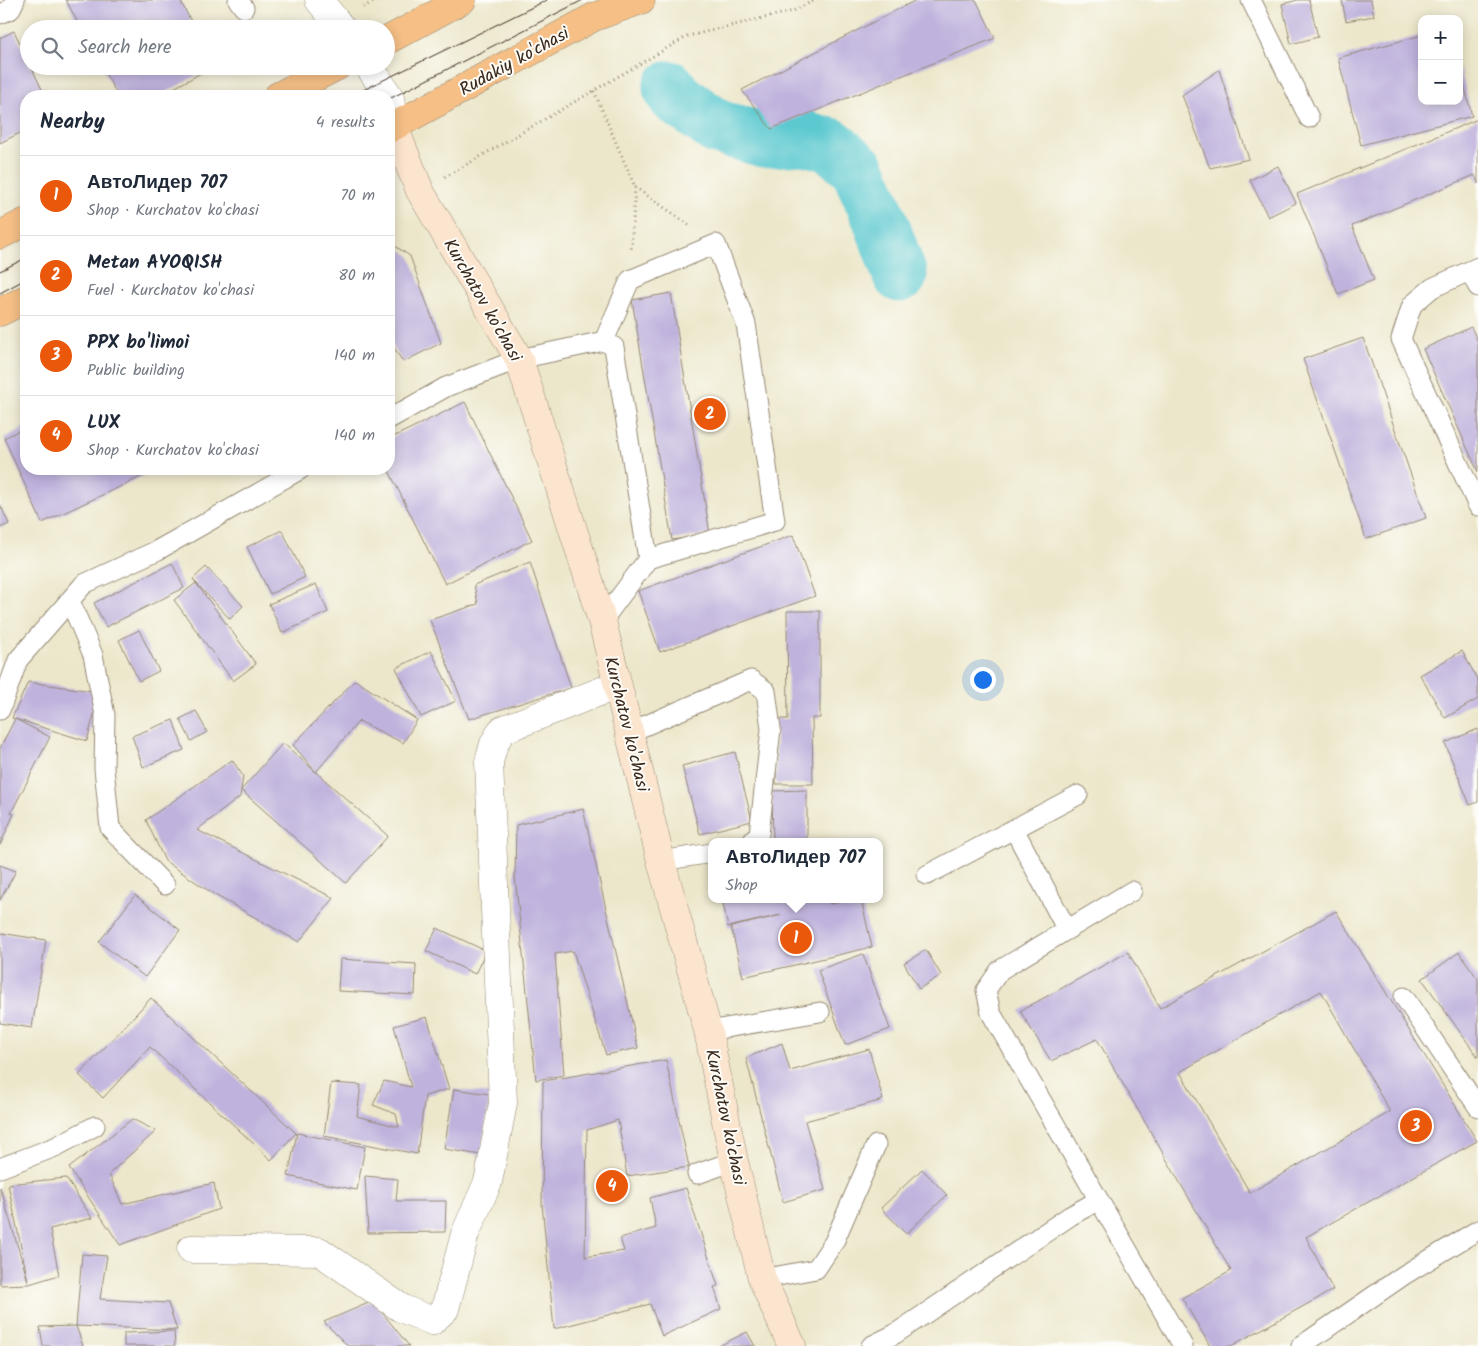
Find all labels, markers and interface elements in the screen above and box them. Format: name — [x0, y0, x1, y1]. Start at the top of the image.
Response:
map controls — [1418, 15, 1463, 105]
button: + — [1418, 15, 1463, 60]
search box — [20, 20, 395, 75]
street label: Rudakiy ko'chasi — [454, 20, 576, 105]
text: Search here — [78, 33, 172, 63]
icon: search — [38, 34, 66, 62]
button: − — [1418, 60, 1463, 105]
text: Nearby — [40, 106, 105, 139]
text: 4 results — [316, 110, 375, 135]
text: АвтоЛидер 707 — [87, 168, 227, 198]
text: 1 — [54, 183, 58, 208]
text: 70 m — [340, 183, 375, 208]
text: Shop · Kurchatov ko'chasi — [87, 198, 259, 223]
street label: Kurchatov ko'chasi — [435, 234, 529, 369]
text: Metan AYOQISH — [87, 248, 222, 278]
text: 2 — [51, 263, 61, 288]
text: 80 m — [338, 263, 375, 288]
text: Fuel · Kurchatov ko'chasi — [87, 278, 254, 303]
text: PPX bo'limoi — [87, 328, 189, 358]
text: 3 — [52, 343, 60, 368]
text: 140 m — [334, 343, 375, 368]
text: Public building — [87, 358, 185, 383]
pin: 2 — [694, 395, 726, 433]
text: LUX — [87, 408, 120, 438]
text: 4 — [52, 423, 60, 448]
text: 140 m — [334, 423, 375, 448]
text: Shop · Kurchatov ko'chasi — [87, 438, 259, 463]
street label: Kurchatov ko'chasi — [595, 654, 657, 796]
your location — [970, 667, 996, 693]
popup — [708, 838, 883, 903]
text: АвтоЛидер 707 — [725, 843, 866, 873]
text: Shop — [725, 873, 757, 898]
pin: 1 — [780, 919, 812, 957]
street label: Kurchatov ko'chasi — [696, 1047, 753, 1189]
pin: 3 — [1400, 1107, 1432, 1145]
pin: 4 — [596, 1167, 628, 1205]

